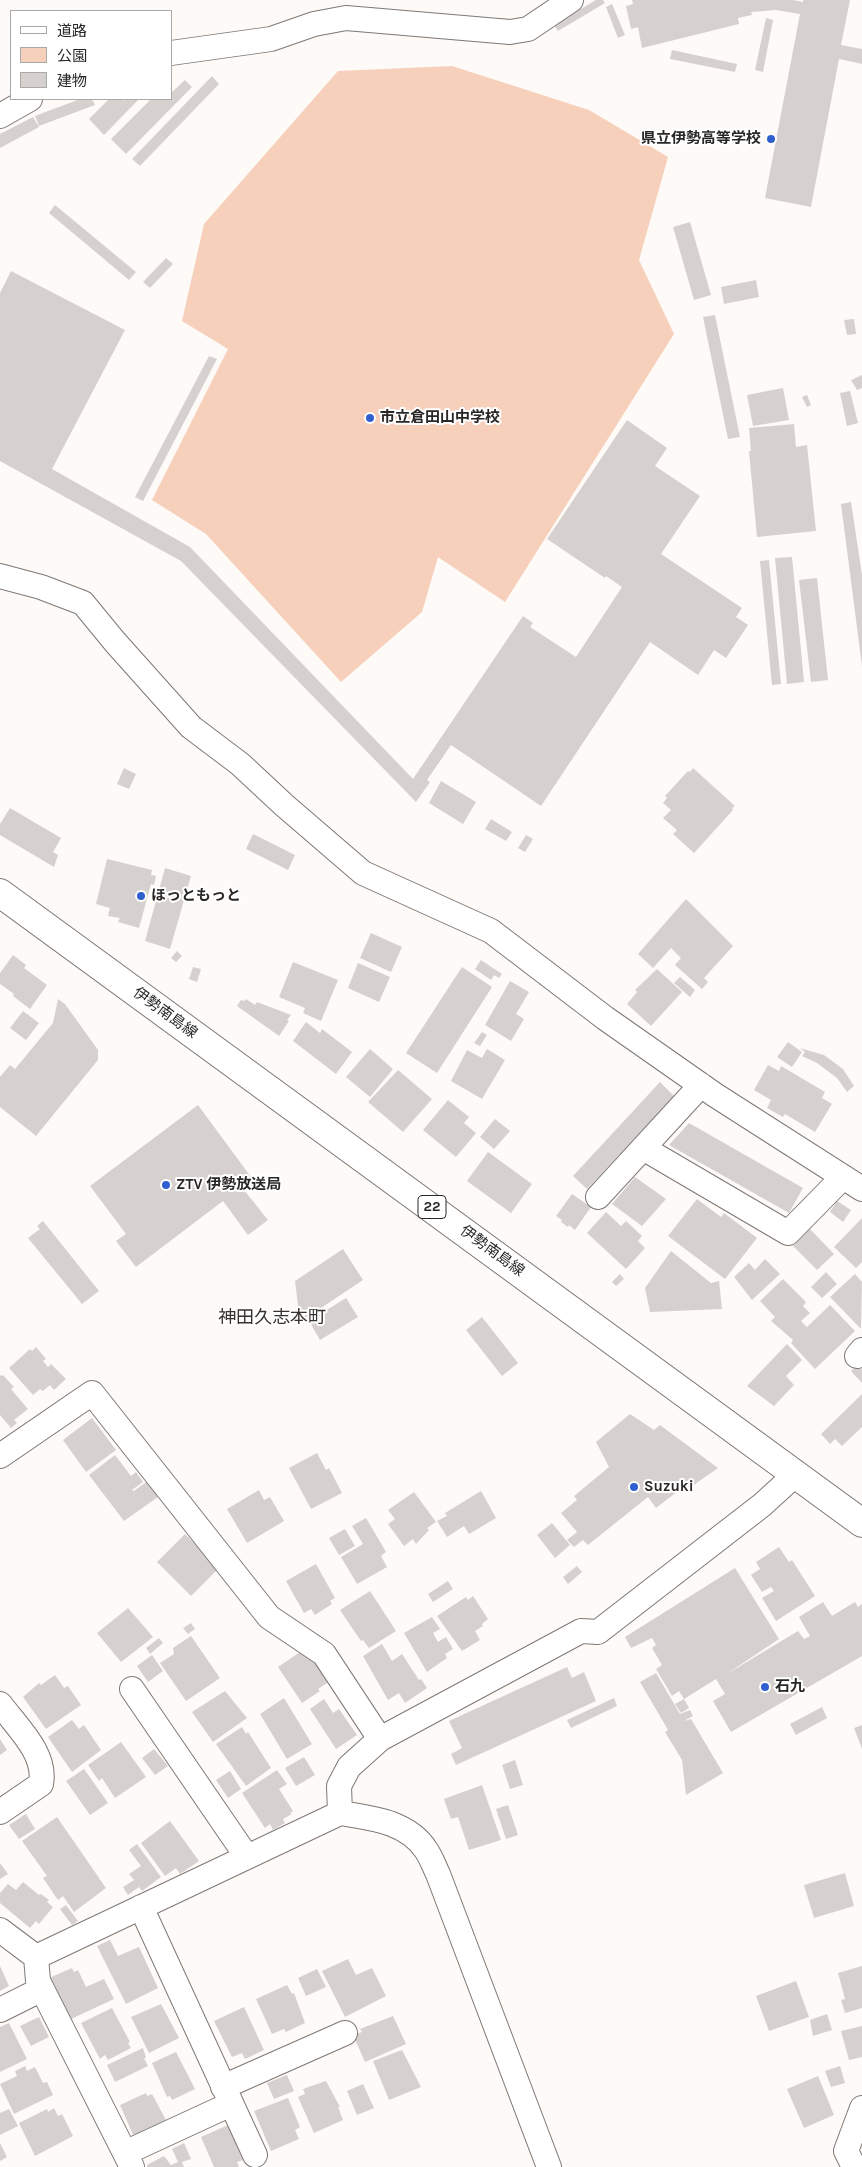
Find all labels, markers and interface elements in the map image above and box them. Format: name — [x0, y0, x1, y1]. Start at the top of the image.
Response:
legend — [10, 10, 172, 100]
text: 道路 — [57, 22, 87, 40]
text: 公園 — [57, 47, 87, 65]
text: 建物 — [57, 72, 87, 90]
place label: 県立伊勢高等学校 — [641, 130, 761, 148]
marker: 県立伊勢高等学校 — [765, 133, 777, 145]
place label: 市立倉田山中学校 — [380, 409, 500, 427]
marker: 市立倉田山中学校 — [364, 412, 376, 424]
place label: ほっともっと — [151, 887, 241, 905]
marker: ほっともっと — [135, 890, 147, 902]
street label: 伊勢南島線 — [129, 984, 201, 1042]
place label: ZTV 伊勢放送局 — [176, 1176, 281, 1194]
marker: ZTV 伊勢放送局 — [160, 1179, 172, 1191]
road number: 22 — [418, 1196, 446, 1218]
street label: 伊勢南島線 — [456, 1222, 528, 1280]
district label: 神田久志本町 — [218, 1307, 326, 1329]
place label: Suzuki — [644, 1478, 694, 1496]
marker: Suzuki — [628, 1481, 640, 1493]
place label: 石九 — [775, 1678, 805, 1696]
marker: 石九 — [759, 1681, 771, 1693]

